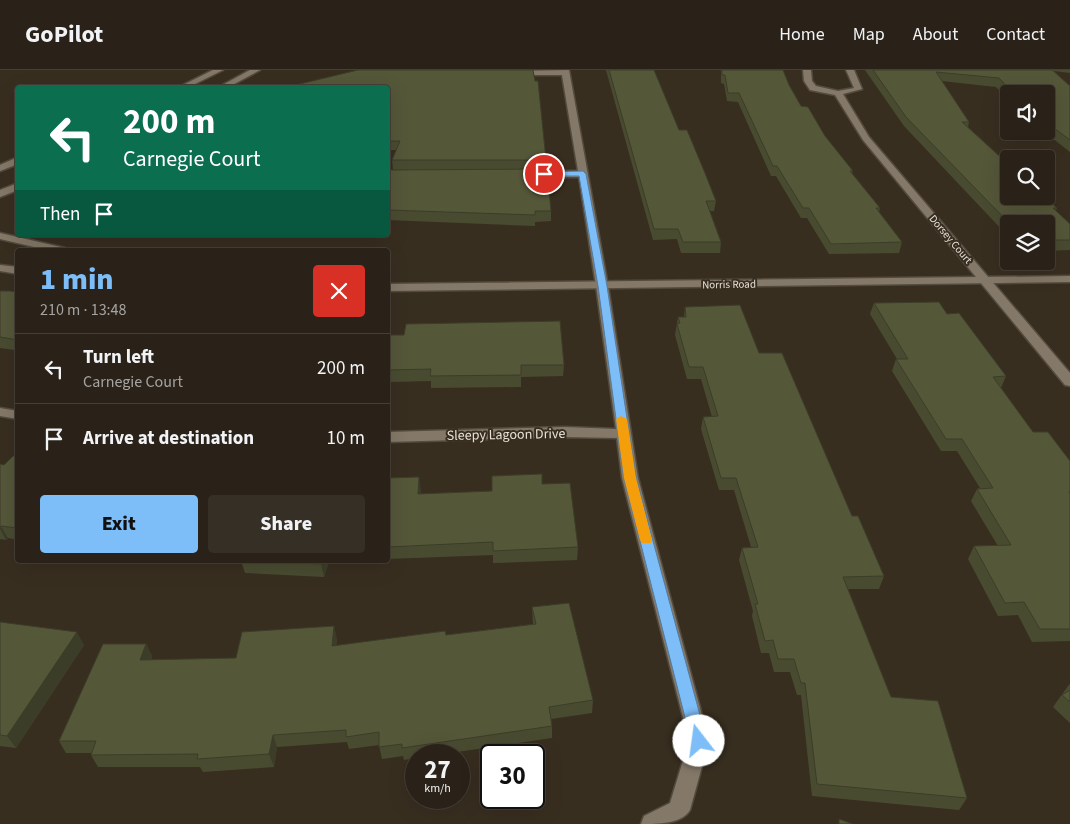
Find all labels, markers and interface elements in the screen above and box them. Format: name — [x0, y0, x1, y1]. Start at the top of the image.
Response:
text: GoPilot — [25, 17, 103, 52]
text: Home — [779, 22, 825, 47]
text: Map — [853, 22, 885, 47]
text: About — [913, 22, 958, 47]
text: Contact — [986, 22, 1045, 47]
map controls — [1000, 85, 1055, 270]
button: sound — [1000, 85, 1055, 140]
text: 200 m — [123, 97, 215, 147]
icon: left — [40, 105, 105, 170]
text: Carnegie Court — [123, 143, 260, 175]
button: search — [1000, 150, 1055, 205]
pin — [523, 153, 565, 195]
icon: arrive — [530, 160, 558, 188]
icon: arrive — [90, 200, 118, 228]
text: Then — [40, 201, 80, 228]
street label: Dorsey Court — [926, 212, 976, 267]
button: layers — [1000, 215, 1055, 270]
text: 1 min — [40, 258, 114, 301]
button: close — [313, 265, 365, 317]
street label: Norris Road — [702, 277, 756, 292]
text: 210 m · 13:48 — [40, 299, 127, 321]
text: Turn left — [83, 344, 154, 371]
icon: left — [40, 355, 68, 383]
text: 200 m — [317, 355, 365, 382]
text: Carnegie Court — [83, 371, 183, 393]
street label: Sleepy Lagoon Drive — [447, 424, 566, 446]
icon: arrive — [40, 425, 68, 453]
text: Arrive at destination — [83, 425, 254, 452]
text: 10 m — [327, 425, 365, 452]
button: Exit — [40, 495, 198, 553]
button: Share — [208, 495, 365, 553]
position arrow — [672, 714, 724, 766]
speed limit sign: 30 — [480, 744, 545, 809]
text: 27 — [424, 752, 451, 788]
text: km/h — [424, 780, 451, 797]

